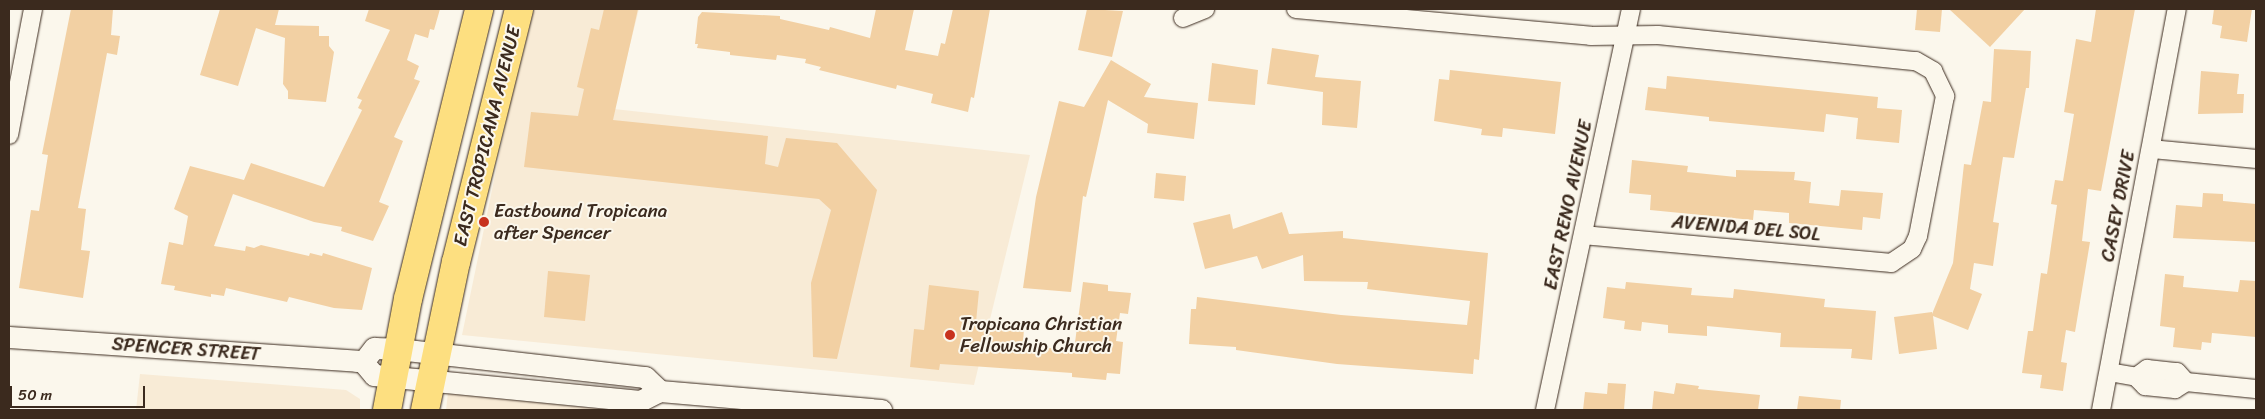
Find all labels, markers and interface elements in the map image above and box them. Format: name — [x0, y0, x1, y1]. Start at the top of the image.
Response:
street label: EAST TROPICANA AVENUE — [449, 23, 525, 249]
street label: EAST RENO AVENUE — [1539, 118, 1597, 292]
street label: CASEY DRIVE — [2096, 148, 2140, 264]
place label: Eastbound Tropicana after Spencer — [494, 200, 667, 244]
street label: AVENIDA DEL SOL — [1670, 210, 1822, 246]
marker: Eastbound Tropicana after Spencer — [478, 216, 490, 228]
place label: Tropicana Christian Fellowship Church — [960, 313, 1121, 357]
marker: Tropicana Christian Fellowship Church — [944, 329, 956, 341]
street label: SPENCER STREET — [110, 332, 262, 366]
scale bar — [12, 376, 148, 408]
text: 50 m — [18, 382, 52, 408]

